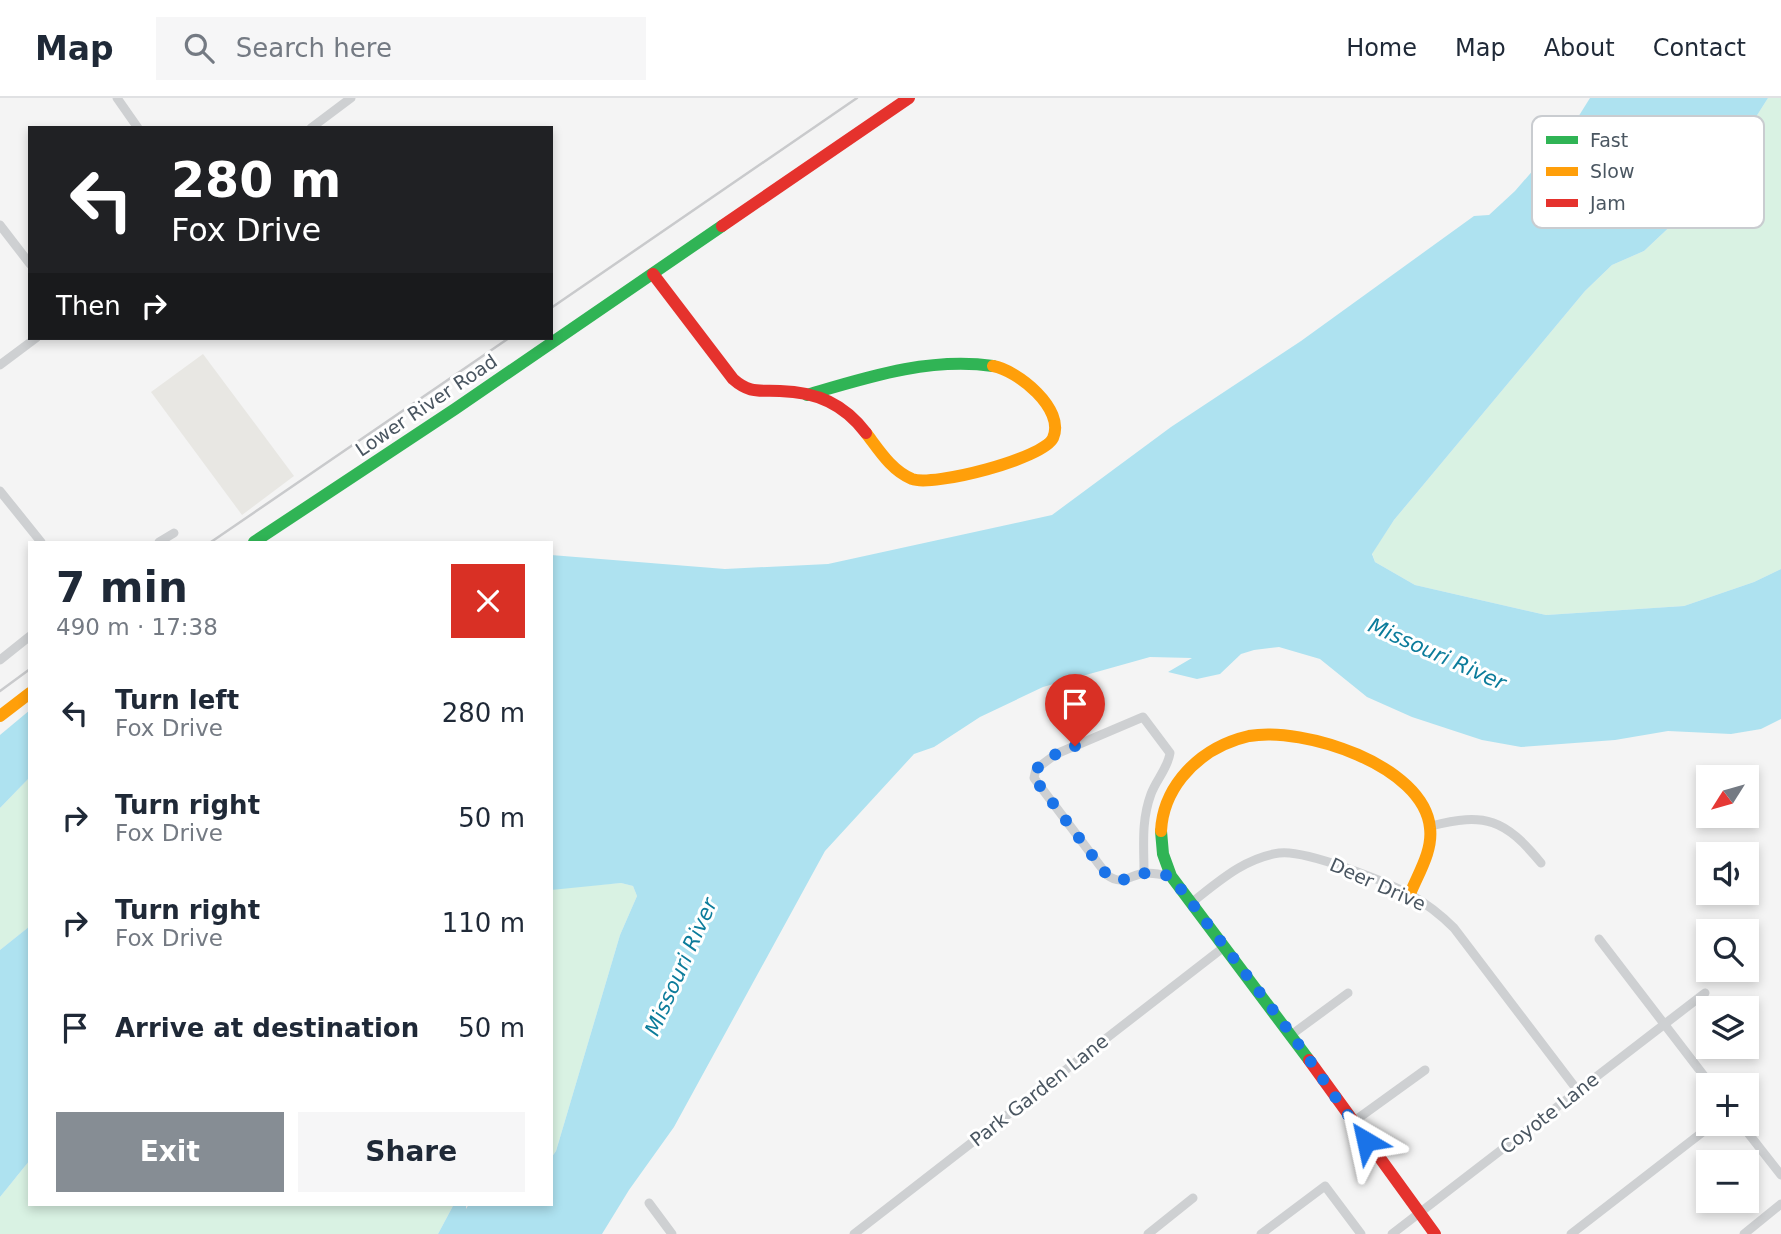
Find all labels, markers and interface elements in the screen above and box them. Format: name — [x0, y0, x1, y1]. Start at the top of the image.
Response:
search box — [156, 17, 646, 80]
text: Map — [35, 29, 114, 68]
icon: search — [180, 29, 218, 67]
text: Search here — [236, 33, 392, 63]
text: Home — [1346, 34, 1417, 62]
text: Map — [1455, 34, 1506, 62]
text: About — [1544, 34, 1615, 62]
text: Contact — [1653, 34, 1746, 62]
legend — [1532, 116, 1764, 228]
text: Fast — [1590, 129, 1628, 151]
text: 280 m — [171, 152, 341, 209]
icon: left — [56, 154, 147, 245]
text: Slow — [1590, 160, 1635, 182]
text: Jam — [1589, 192, 1626, 214]
text: Fox Drive — [171, 211, 321, 249]
icon: right — [135, 287, 173, 325]
text: Then — [56, 291, 121, 321]
street label: Lower River Road — [351, 349, 501, 461]
text: 7 min — [56, 563, 188, 612]
button: close — [451, 564, 525, 638]
water label: Missouri River — [1365, 613, 1511, 696]
text: 490 m · 17:38 — [56, 614, 218, 640]
pin — [1045, 674, 1105, 746]
text: Turn left — [115, 685, 239, 715]
icon: arrive — [1056, 685, 1094, 723]
icon: left — [56, 694, 94, 732]
text: 280 m — [442, 698, 525, 728]
text: Fox Drive — [115, 715, 223, 741]
north arrow — [1696, 765, 1759, 828]
map controls — [1696, 765, 1759, 1213]
text: Turn right — [115, 790, 260, 820]
icon: right — [56, 799, 94, 837]
text: 50 m — [458, 803, 525, 833]
text: Fox Drive — [115, 820, 223, 846]
button: sound — [1696, 842, 1759, 905]
street label: Deer Drive — [1327, 853, 1429, 915]
water label: Missouri River — [640, 893, 723, 1039]
text: Turn right — [115, 895, 260, 925]
icon: right — [56, 904, 94, 942]
text: 110 m — [442, 908, 525, 938]
button: search — [1696, 919, 1759, 982]
text: Fox Drive — [115, 925, 223, 951]
button: layers — [1696, 996, 1759, 1059]
icon: arrive — [56, 1009, 94, 1047]
text: Arrive at destination — [115, 1013, 419, 1043]
text: 50 m — [458, 1013, 525, 1043]
street label: Park Garden Lane — [966, 1029, 1112, 1151]
street label: Coyote Lane — [1495, 1068, 1603, 1158]
button: + — [1696, 1073, 1759, 1136]
position arrow — [1329, 1104, 1403, 1178]
button: Exit — [56, 1112, 284, 1192]
button: Share — [298, 1112, 525, 1192]
button: − — [1696, 1150, 1759, 1213]

